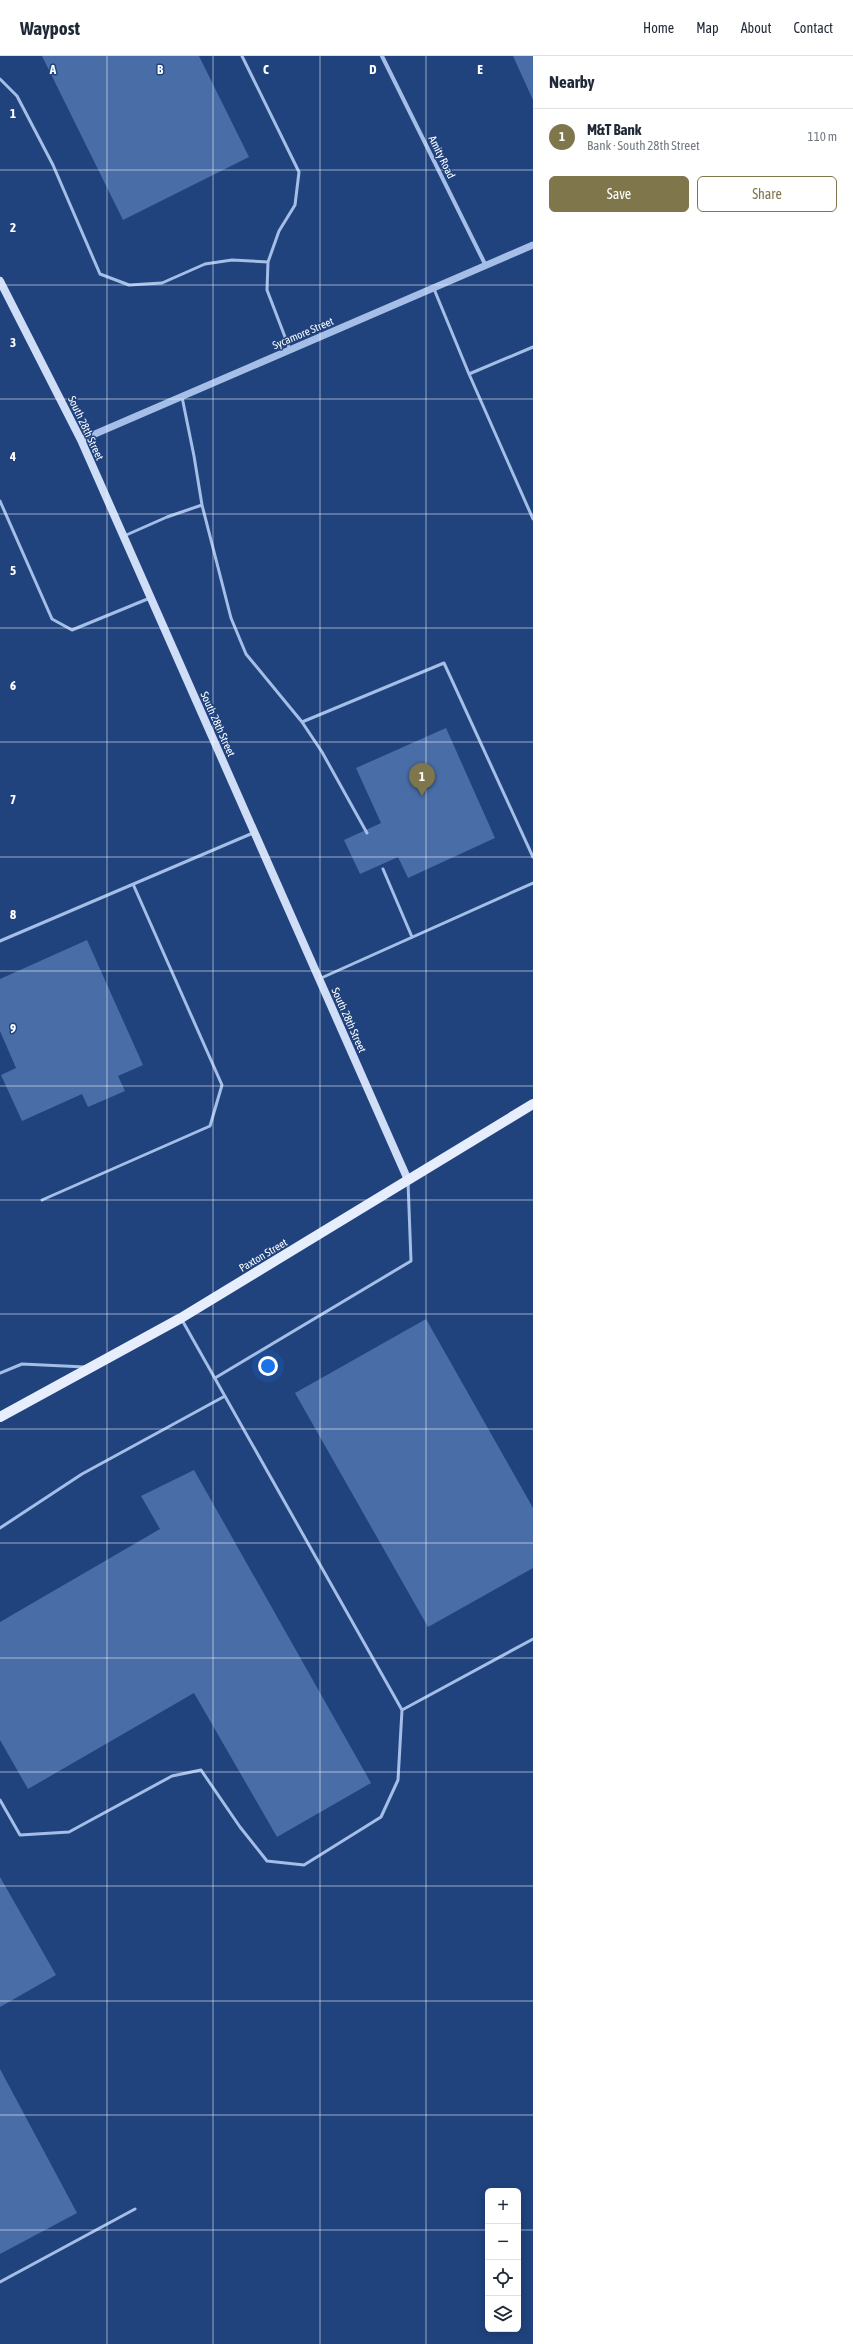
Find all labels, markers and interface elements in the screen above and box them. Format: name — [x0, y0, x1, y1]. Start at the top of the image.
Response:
text: Waypost — [20, 17, 80, 39]
text: Home — [643, 20, 674, 36]
text: Map — [696, 20, 719, 36]
text: About — [741, 20, 772, 36]
text: Contact — [794, 20, 833, 36]
text: A — [49, 62, 57, 77]
text: B — [157, 62, 164, 77]
text: C — [263, 62, 269, 77]
text: D — [369, 62, 377, 77]
text: E — [477, 62, 483, 77]
text: Nearby — [549, 72, 595, 92]
text: 1 — [10, 106, 16, 121]
text: M&T Bank — [587, 121, 641, 138]
text: 1 — [559, 129, 565, 144]
text: 110 m — [808, 129, 837, 144]
street label: Amity Road — [427, 134, 457, 180]
text: Bank · South 28th Street — [587, 138, 700, 153]
button: Save — [549, 176, 689, 212]
button: Share — [697, 176, 837, 212]
text: 2 — [10, 220, 16, 235]
street label: Sycamore Street — [271, 315, 335, 351]
text: 3 — [10, 335, 16, 350]
street label: South 28th Street — [66, 394, 106, 462]
text: 4 — [9, 449, 16, 464]
text: 5 — [10, 563, 16, 578]
text: 6 — [10, 678, 16, 693]
street label: South 28th Street — [198, 690, 238, 758]
pin: 1 — [409, 763, 435, 796]
text: 7 — [10, 792, 16, 807]
text: 8 — [10, 907, 16, 922]
street label: South 28th Street — [329, 986, 369, 1054]
text: 9 — [10, 1021, 16, 1036]
street label: Paxton Street — [237, 1236, 289, 1274]
your location — [258, 1356, 278, 1376]
map controls — [485, 2188, 521, 2332]
button: + — [485, 2188, 521, 2224]
button: − — [485, 2224, 521, 2260]
button: locate — [485, 2260, 521, 2296]
button: layers — [485, 2296, 521, 2332]

